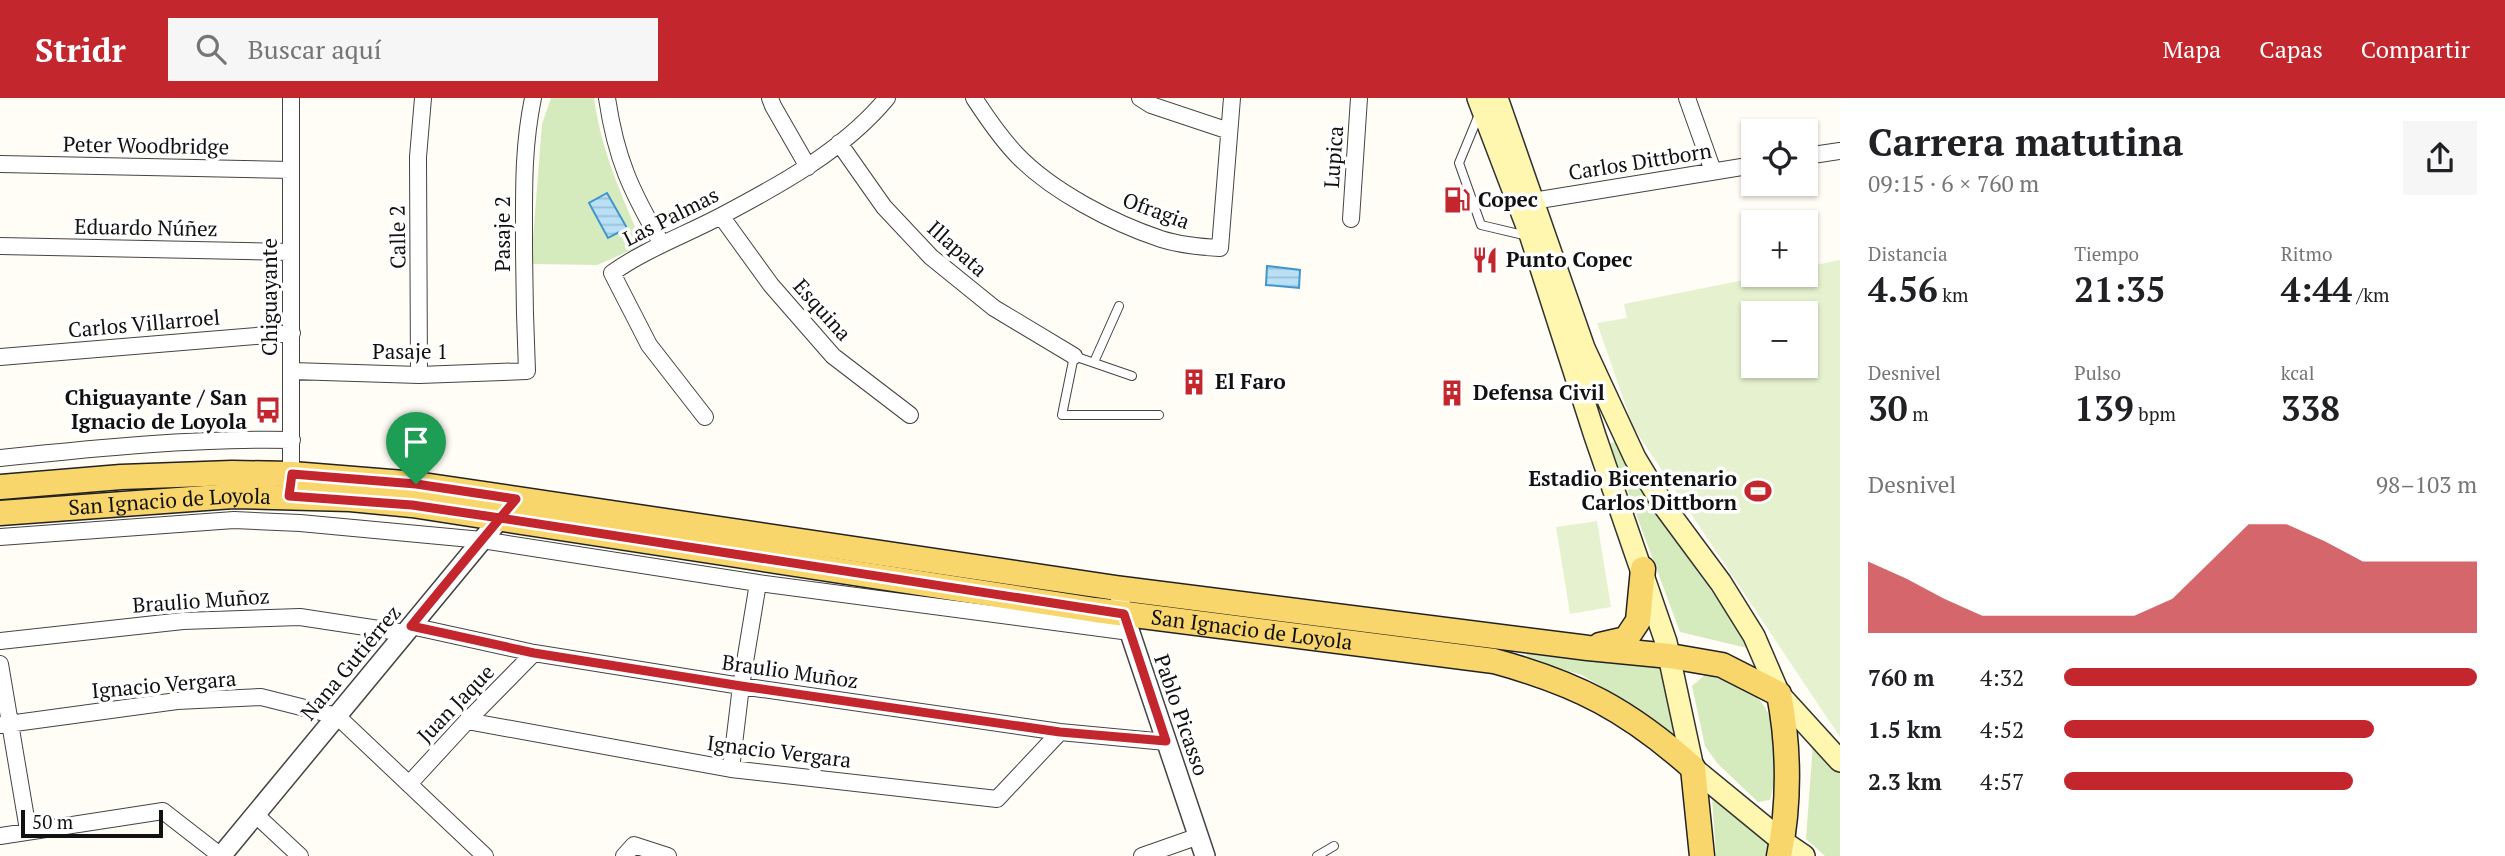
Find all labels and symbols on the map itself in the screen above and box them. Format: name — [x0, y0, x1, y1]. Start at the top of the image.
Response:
street label: Lupica — [1317, 125, 1349, 189]
street label: Peter Woodbridge — [63, 130, 229, 160]
street label: Carlos Dittborn — [1566, 136, 1714, 186]
street label: Las Palmas — [618, 180, 723, 252]
street label: Ofragia — [1119, 185, 1194, 235]
fuel station icon: Copec — [1442, 185, 1472, 215]
place label: Copec — [1478, 185, 1538, 213]
street label: Pasaje 2 — [488, 196, 516, 272]
street label: Calle 2 — [382, 205, 412, 269]
street label: Eduardo Núñez — [74, 212, 218, 242]
street label: Illapata — [922, 214, 994, 283]
street label: Chiguayante — [255, 238, 283, 356]
restaurant icon: Punto Copec — [1470, 245, 1500, 275]
place label: Punto Copec — [1506, 245, 1632, 273]
street label: Esquina — [787, 272, 858, 347]
street label: Carlos Villarroel — [67, 302, 221, 344]
street label: Pasaje 1 — [372, 337, 448, 365]
building icon: El Faro — [1179, 367, 1209, 397]
place label: El Faro — [1215, 367, 1286, 395]
building icon: Defensa Civil — [1437, 378, 1467, 408]
place label: Defensa Civil — [1473, 378, 1605, 406]
place label: Chiguayante / San Ignacio de Loyola — [65, 383, 247, 435]
bus stop icon: Chiguayante / San Ignacio de Loyola — [253, 395, 283, 425]
pin — [386, 412, 446, 484]
place label: Estadio Bicentenario Carlos Dittborn — [1528, 464, 1737, 516]
sports icon: Estadio Bicentenario Carlos Dittborn — [1743, 476, 1773, 506]
street label: San Ignacio de Loyola — [67, 481, 272, 521]
street label: Braulio Muñoz — [131, 581, 270, 619]
street label: Nana Gutiérrez — [294, 599, 407, 726]
street label: San Ignacio de Loyola — [1150, 602, 1355, 656]
street label: Braulio Muñoz — [720, 648, 860, 694]
street label: Pablo Picasso — [1148, 650, 1216, 779]
street label: Juan Jaque — [411, 658, 500, 749]
street label: Ignacio Vergara — [90, 664, 238, 704]
street label: Ignacio Vergara — [705, 728, 853, 774]
scale bar — [21, 807, 163, 839]

